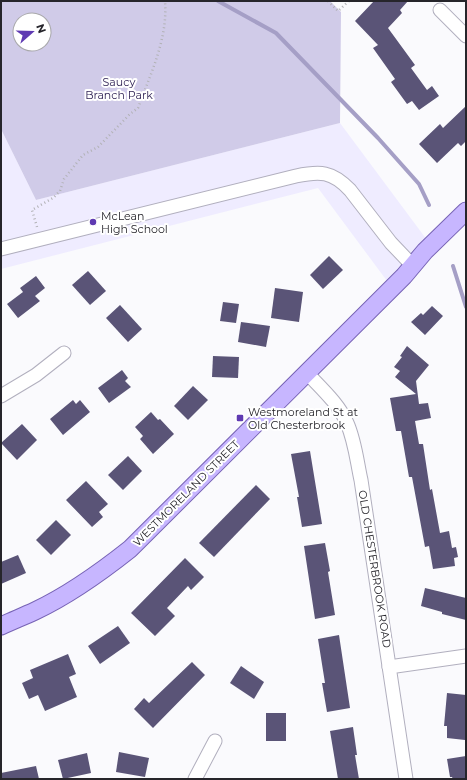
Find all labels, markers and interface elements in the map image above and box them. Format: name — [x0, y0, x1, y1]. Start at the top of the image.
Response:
north arrow — [12, 12, 52, 52]
text: N — [33, 22, 49, 35]
park label: Saucy Branch Park — [85, 75, 153, 102]
place label: McLean High School — [101, 209, 168, 236]
marker: McLean High School — [88, 217, 98, 227]
place label: Westmoreland St at Old Chesterbrook — [248, 405, 358, 432]
marker: Westmoreland St at Old Chesterbrook — [235, 413, 245, 423]
street label: WESTMORELAND STREET — [130, 436, 243, 549]
street label: OLD CHESTERBROOK ROAD — [356, 489, 394, 649]

